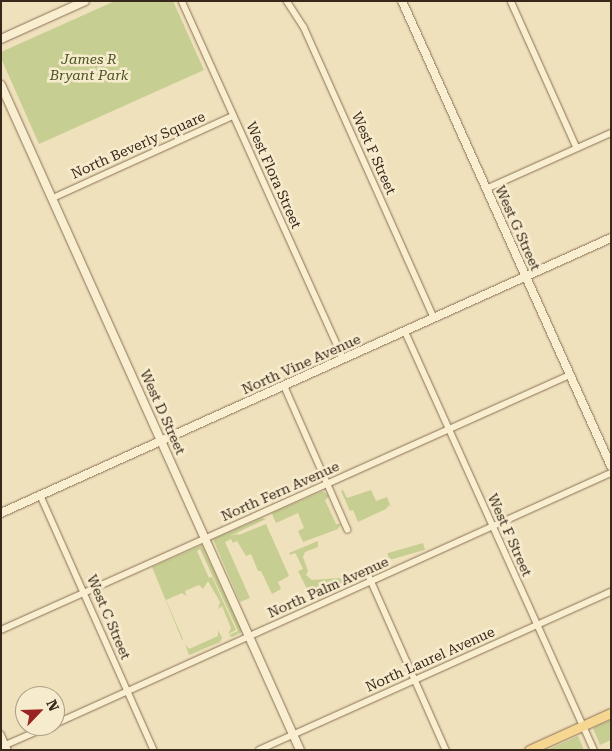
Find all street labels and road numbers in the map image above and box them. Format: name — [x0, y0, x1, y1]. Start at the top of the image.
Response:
street label: North Beverly Square — [68, 108, 208, 182]
street label: West F Street — [348, 109, 400, 197]
street label: West Flora Street — [243, 119, 305, 231]
street label: West G Street — [492, 183, 544, 273]
street label: North Vine Avenue — [239, 330, 363, 398]
street label: West D Street — [137, 367, 189, 457]
street label: North Fern Avenue — [218, 457, 342, 525]
street label: West F Street — [484, 491, 536, 579]
street label: North Palm Avenue — [265, 553, 391, 621]
street label: West C Street — [84, 572, 134, 662]
street label: North Laurel Avenue — [363, 623, 497, 695]

